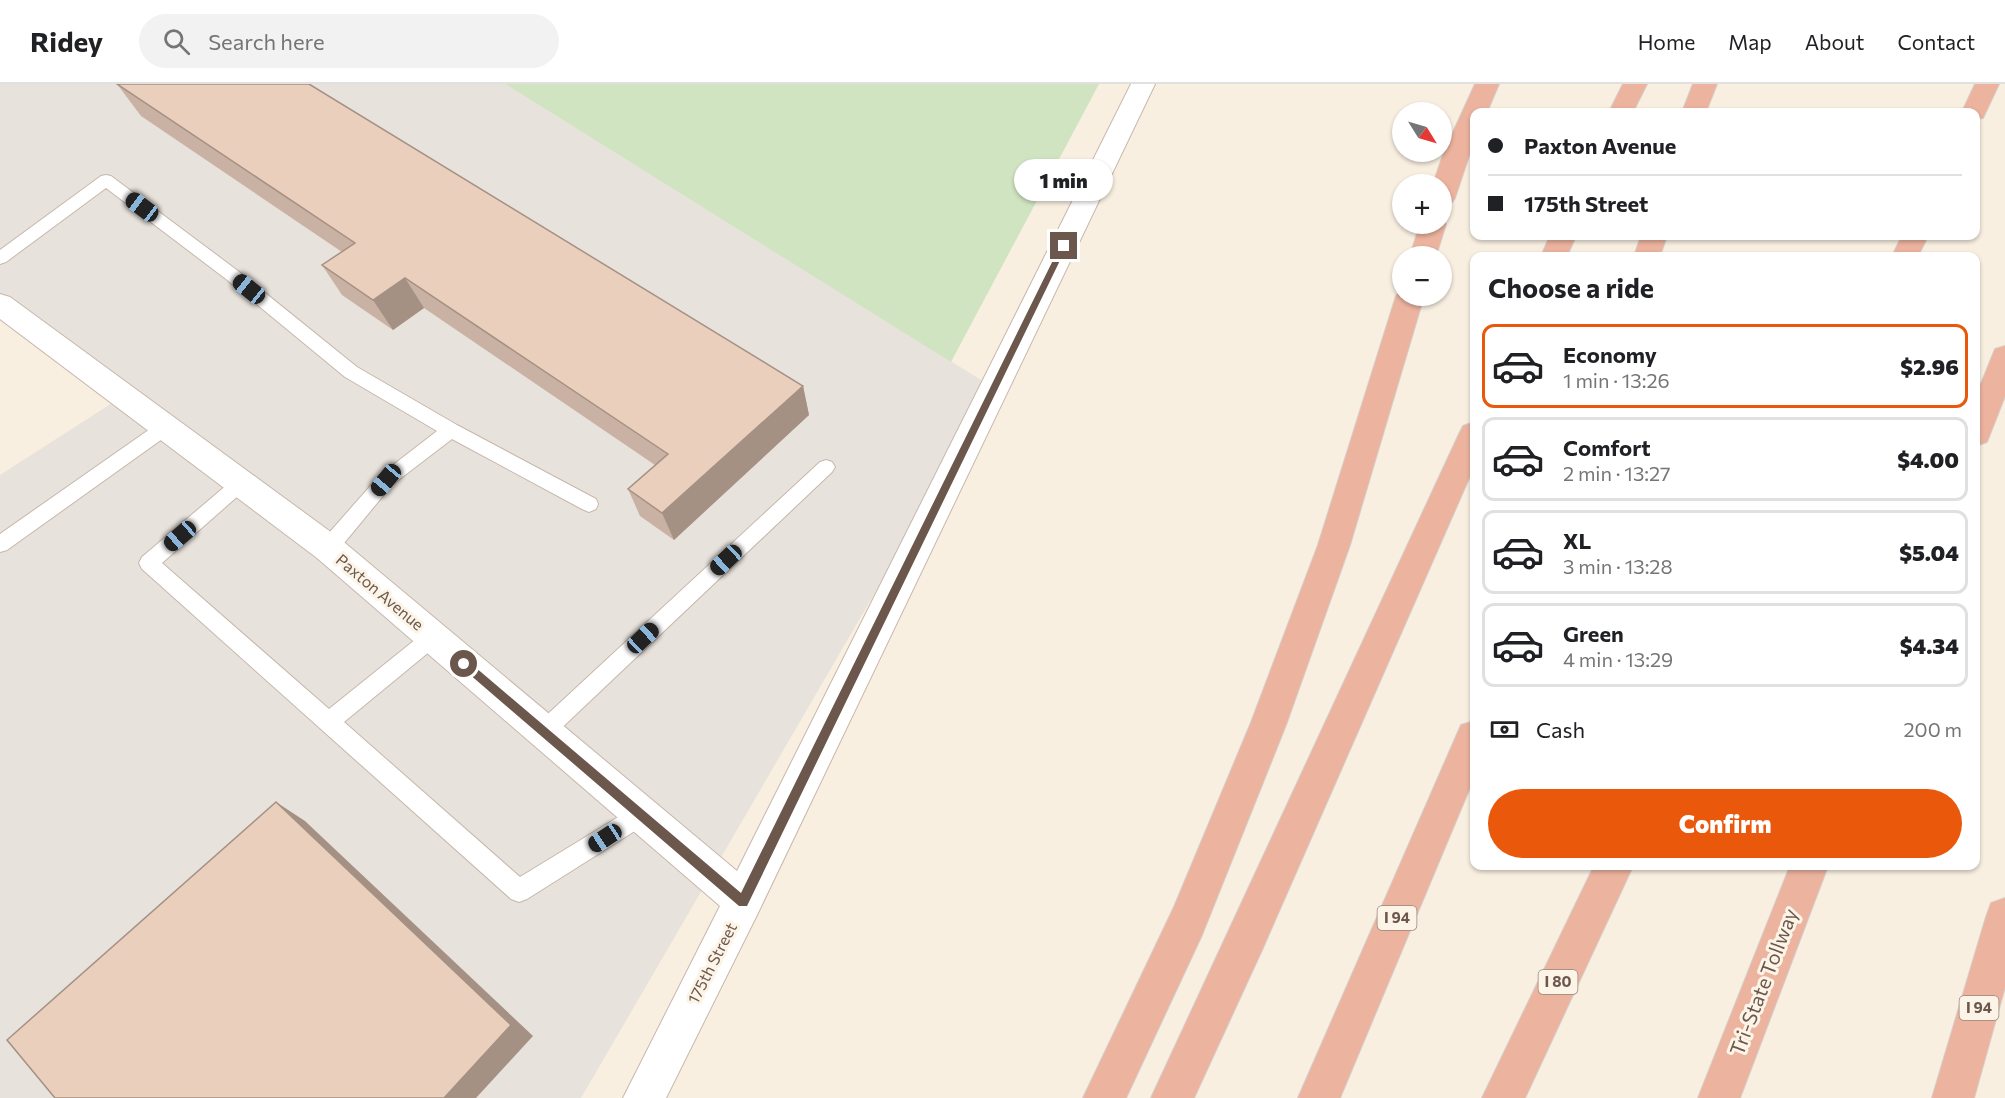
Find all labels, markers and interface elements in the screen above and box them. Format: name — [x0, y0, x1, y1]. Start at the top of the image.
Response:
search box — [139, 14, 559, 68]
text: Ridey — [30, 24, 103, 58]
icon: search — [160, 25, 193, 58]
text: Search here — [208, 28, 325, 55]
text: Home — [1638, 29, 1695, 54]
text: Map — [1728, 29, 1772, 54]
text: About — [1805, 29, 1864, 54]
text: Contact — [1897, 29, 1975, 54]
north arrow — [1392, 102, 1452, 162]
map controls — [1392, 102, 1452, 306]
text: Paxton Avenue — [1524, 132, 1676, 159]
callout: 1 min — [1014, 159, 1114, 201]
text: 1 min — [1039, 168, 1088, 192]
button: + — [1392, 174, 1452, 234]
car — [122, 189, 162, 225]
text: 175th Street — [1524, 190, 1648, 217]
route end — [1050, 232, 1077, 259]
button: − — [1392, 246, 1452, 306]
car — [229, 271, 269, 307]
text: Choose a ride — [1488, 271, 1654, 304]
icon: car — [1491, 339, 1545, 393]
text: Economy — [1563, 341, 1657, 368]
text: $2.96 — [1900, 353, 1959, 380]
text: 1 min · 13:26 — [1563, 368, 1670, 392]
icon: car — [1491, 432, 1545, 486]
text: Comfort — [1563, 434, 1651, 461]
text: $4.00 — [1897, 446, 1959, 473]
car — [368, 460, 404, 500]
text: 2 min · 13:27 — [1563, 461, 1671, 485]
car — [161, 517, 199, 555]
icon: car — [1491, 525, 1545, 579]
text: XL — [1563, 527, 1591, 554]
text: $5.04 — [1899, 539, 1959, 566]
car — [707, 541, 745, 579]
street label: Paxton Avenue — [333, 549, 428, 634]
text: 3 min · 13:28 — [1563, 554, 1673, 578]
icon: car — [1491, 618, 1545, 672]
car — [624, 619, 662, 657]
text: Green — [1563, 620, 1624, 647]
text: $4.34 — [1900, 632, 1959, 659]
text: 4 min · 13:29 — [1563, 647, 1673, 671]
route start — [450, 650, 477, 677]
icon: cash — [1488, 713, 1521, 746]
text: Cash — [1536, 716, 1585, 743]
text: 200 m — [1904, 717, 1962, 741]
button: Confirm — [1488, 789, 1962, 858]
car — [585, 821, 625, 855]
street label: Tri-State Tollway — [1724, 905, 1802, 1058]
road number: I 94 — [1378, 906, 1416, 930]
street label: 175th Street — [683, 919, 740, 1006]
road number: I 80 — [1538, 970, 1578, 994]
road number: I 94 — [1960, 996, 1998, 1020]

